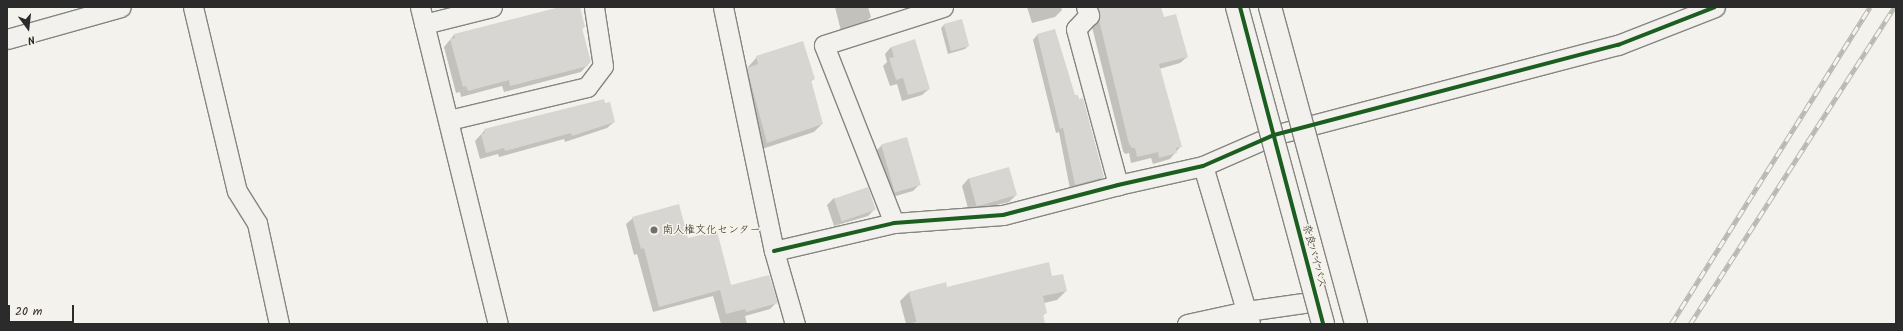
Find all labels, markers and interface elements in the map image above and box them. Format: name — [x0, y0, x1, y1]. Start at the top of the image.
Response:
north arrow — [8, 8, 48, 48]
text: N — [25, 30, 37, 49]
street label: 奈良バイパス — [1299, 222, 1329, 290]
place label: 南人権文化センター — [662, 223, 761, 237]
marker: 南人権文化センター — [649, 225, 659, 235]
scale bar — [10, 297, 76, 323]
text: 20 m — [15, 302, 42, 321]

